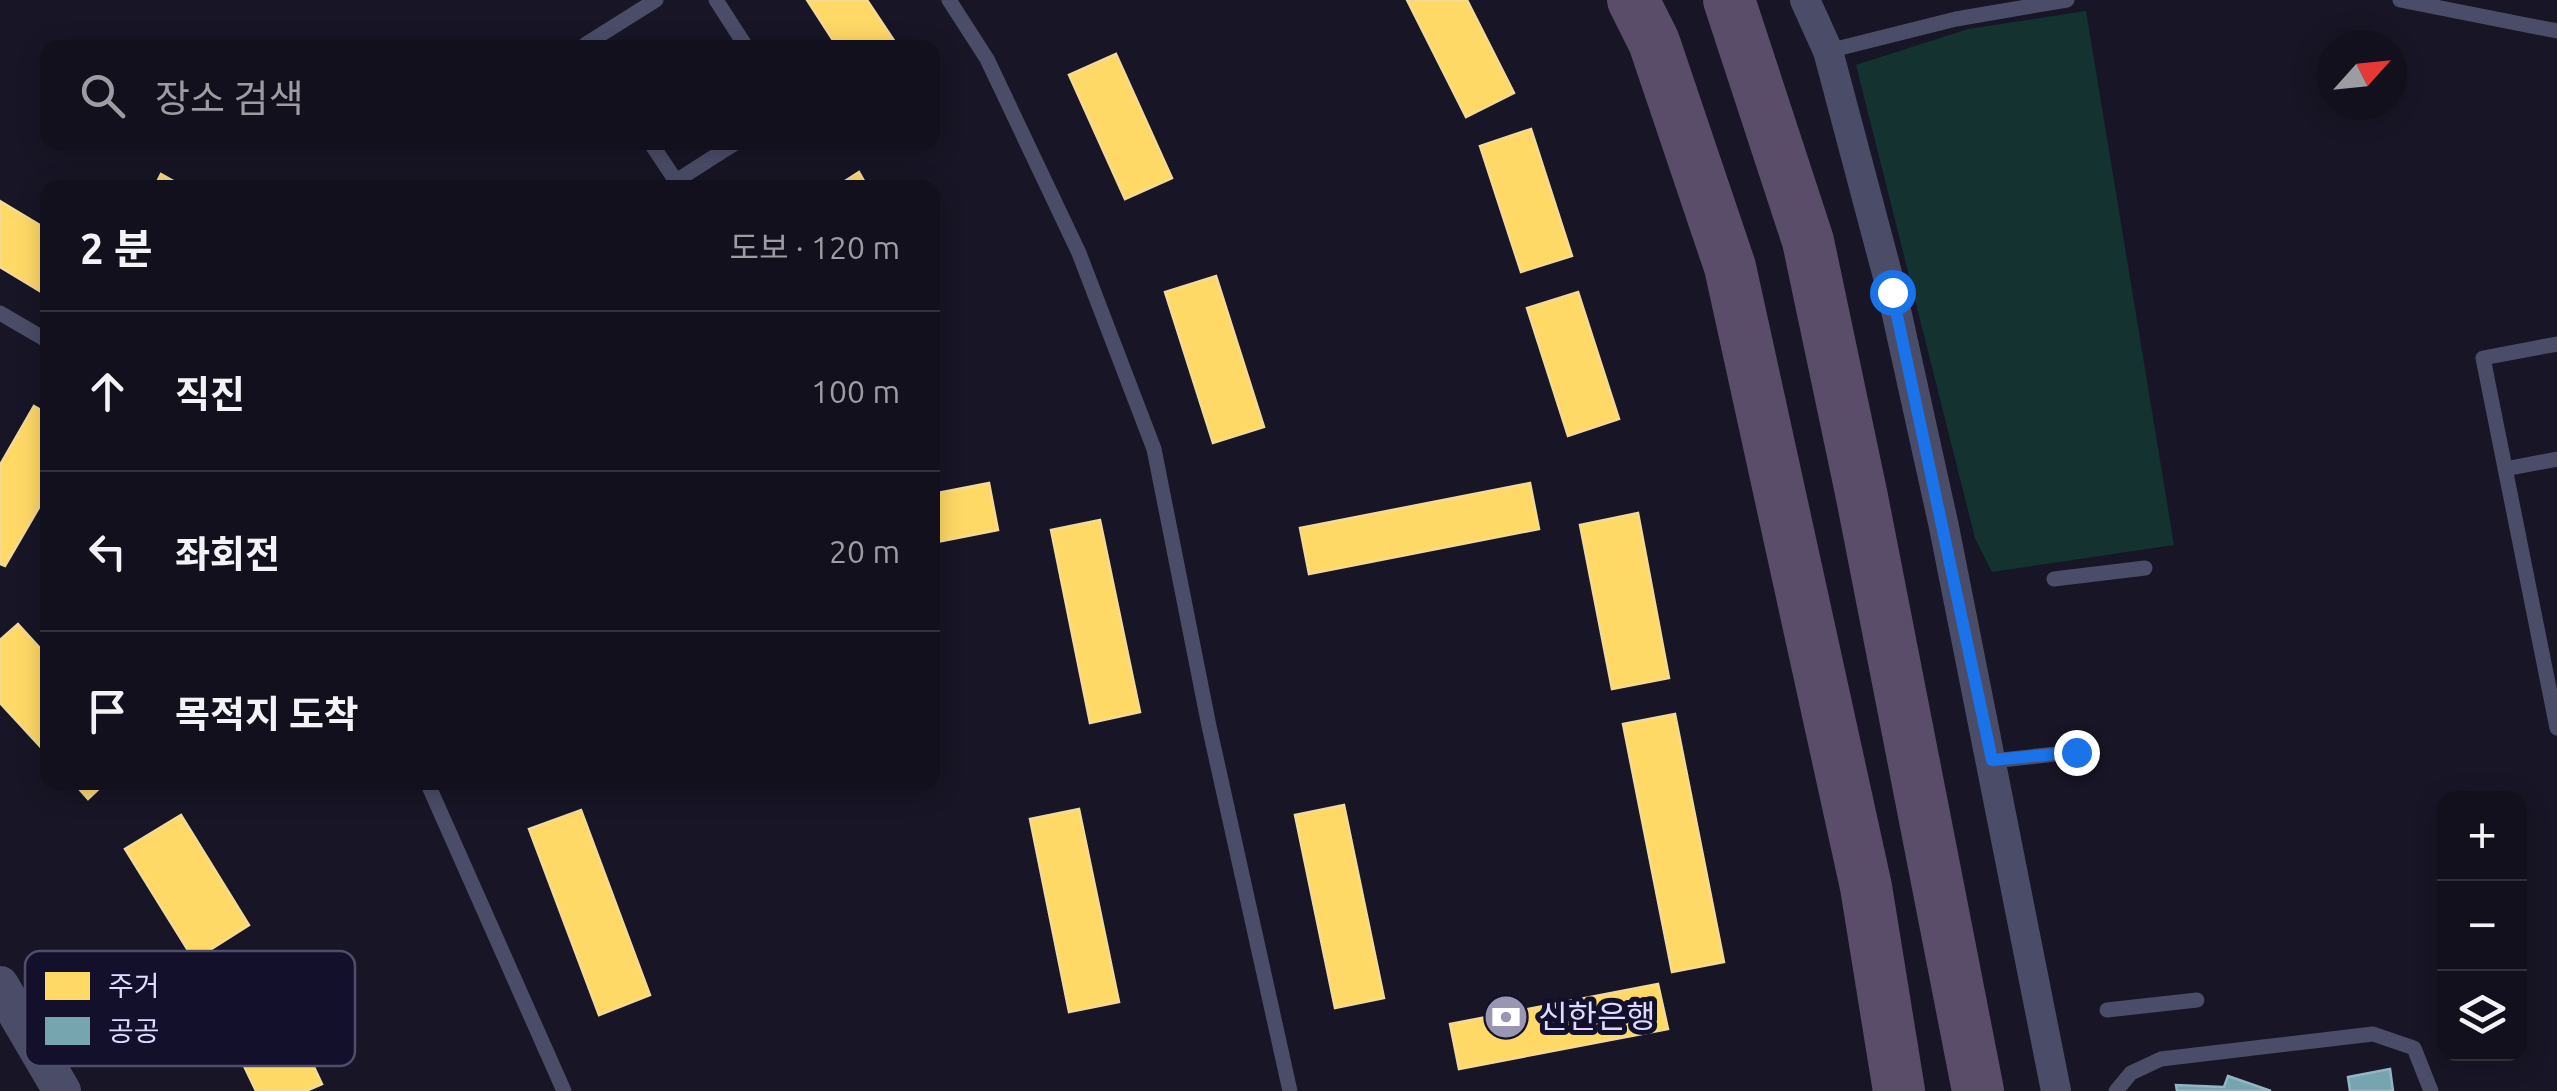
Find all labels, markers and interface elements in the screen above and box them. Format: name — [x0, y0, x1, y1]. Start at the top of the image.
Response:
north arrow — [2317, 30, 2407, 120]
search box — [40, 40, 940, 150]
icon: search — [75, 68, 130, 123]
text: 장소 검색 — [155, 77, 304, 119]
text: 2 분 — [80, 225, 152, 272]
text: 도보 · 120 m — [730, 229, 900, 265]
route start — [1870, 270, 1916, 316]
icon: ahead — [80, 364, 135, 419]
text: 직진 — [175, 373, 245, 415]
text: 100 m — [811, 373, 900, 409]
icon: left — [80, 524, 135, 579]
text: 좌회전 — [175, 533, 280, 575]
text: 20 m — [829, 533, 900, 569]
icon: arrive — [80, 684, 135, 739]
text: 목적지 도착 — [175, 693, 359, 735]
route end — [2054, 730, 2100, 776]
map controls — [2437, 791, 2527, 1061]
button: + — [2437, 791, 2527, 881]
button: − — [2437, 881, 2527, 971]
legend — [25, 951, 355, 1066]
text: 주거 — [108, 970, 160, 1001]
button: layers — [2437, 971, 2527, 1061]
bank icon: 신한은행 — [1483, 994, 1529, 1040]
place label: 신한은행 — [1538, 998, 1656, 1034]
text: 공공 — [108, 1015, 160, 1046]

